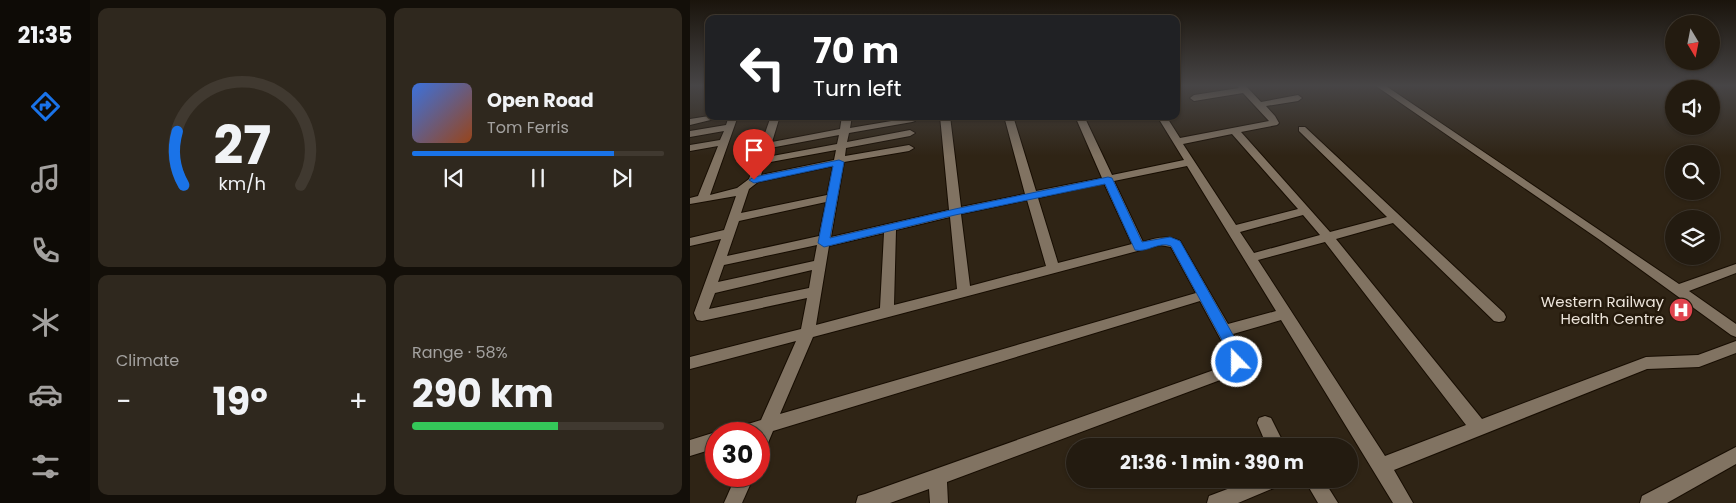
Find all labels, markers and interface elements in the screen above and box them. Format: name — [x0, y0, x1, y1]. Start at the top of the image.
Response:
north arrow — [1665, 15, 1720, 70]
map controls — [1665, 15, 1720, 265]
text: 21:35 — [18, 20, 72, 51]
text: 70 m — [813, 26, 899, 75]
icon: left — [730, 35, 795, 100]
text: Turn left — [813, 73, 901, 104]
button: sound — [1665, 80, 1720, 135]
text: Open Road — [487, 87, 594, 114]
icon: directions — [28, 89, 63, 124]
text: 27 — [213, 109, 271, 182]
text: Tom Ferris — [487, 116, 569, 139]
pin — [733, 129, 775, 180]
icon: arrive — [740, 136, 768, 164]
button: search — [1665, 145, 1720, 200]
icon: music — [28, 161, 63, 196]
icon: previous — [440, 164, 468, 192]
icon: pause — [524, 164, 552, 192]
icon: next — [608, 164, 636, 192]
text: km/h — [218, 171, 266, 196]
button: layers — [1665, 210, 1720, 265]
icon: phone — [28, 233, 63, 268]
place label: Western Railway Health Centre — [1541, 291, 1665, 329]
hospital icon: Western Railway Health Centre — [1668, 297, 1694, 323]
icon: climate — [28, 305, 63, 340]
position arrow — [1210, 335, 1262, 387]
text: Range · 58% — [412, 341, 508, 364]
text: Climate — [116, 349, 179, 372]
text: 290 km — [412, 367, 554, 420]
text: 19° — [213, 375, 268, 428]
icon: car — [28, 377, 63, 412]
text: − — [116, 382, 131, 421]
text: + — [349, 382, 368, 421]
speed limit sign: 30 — [705, 422, 770, 487]
icon: filters — [28, 449, 63, 484]
text: 21:36 · 1 min · 390 m — [1120, 449, 1304, 476]

